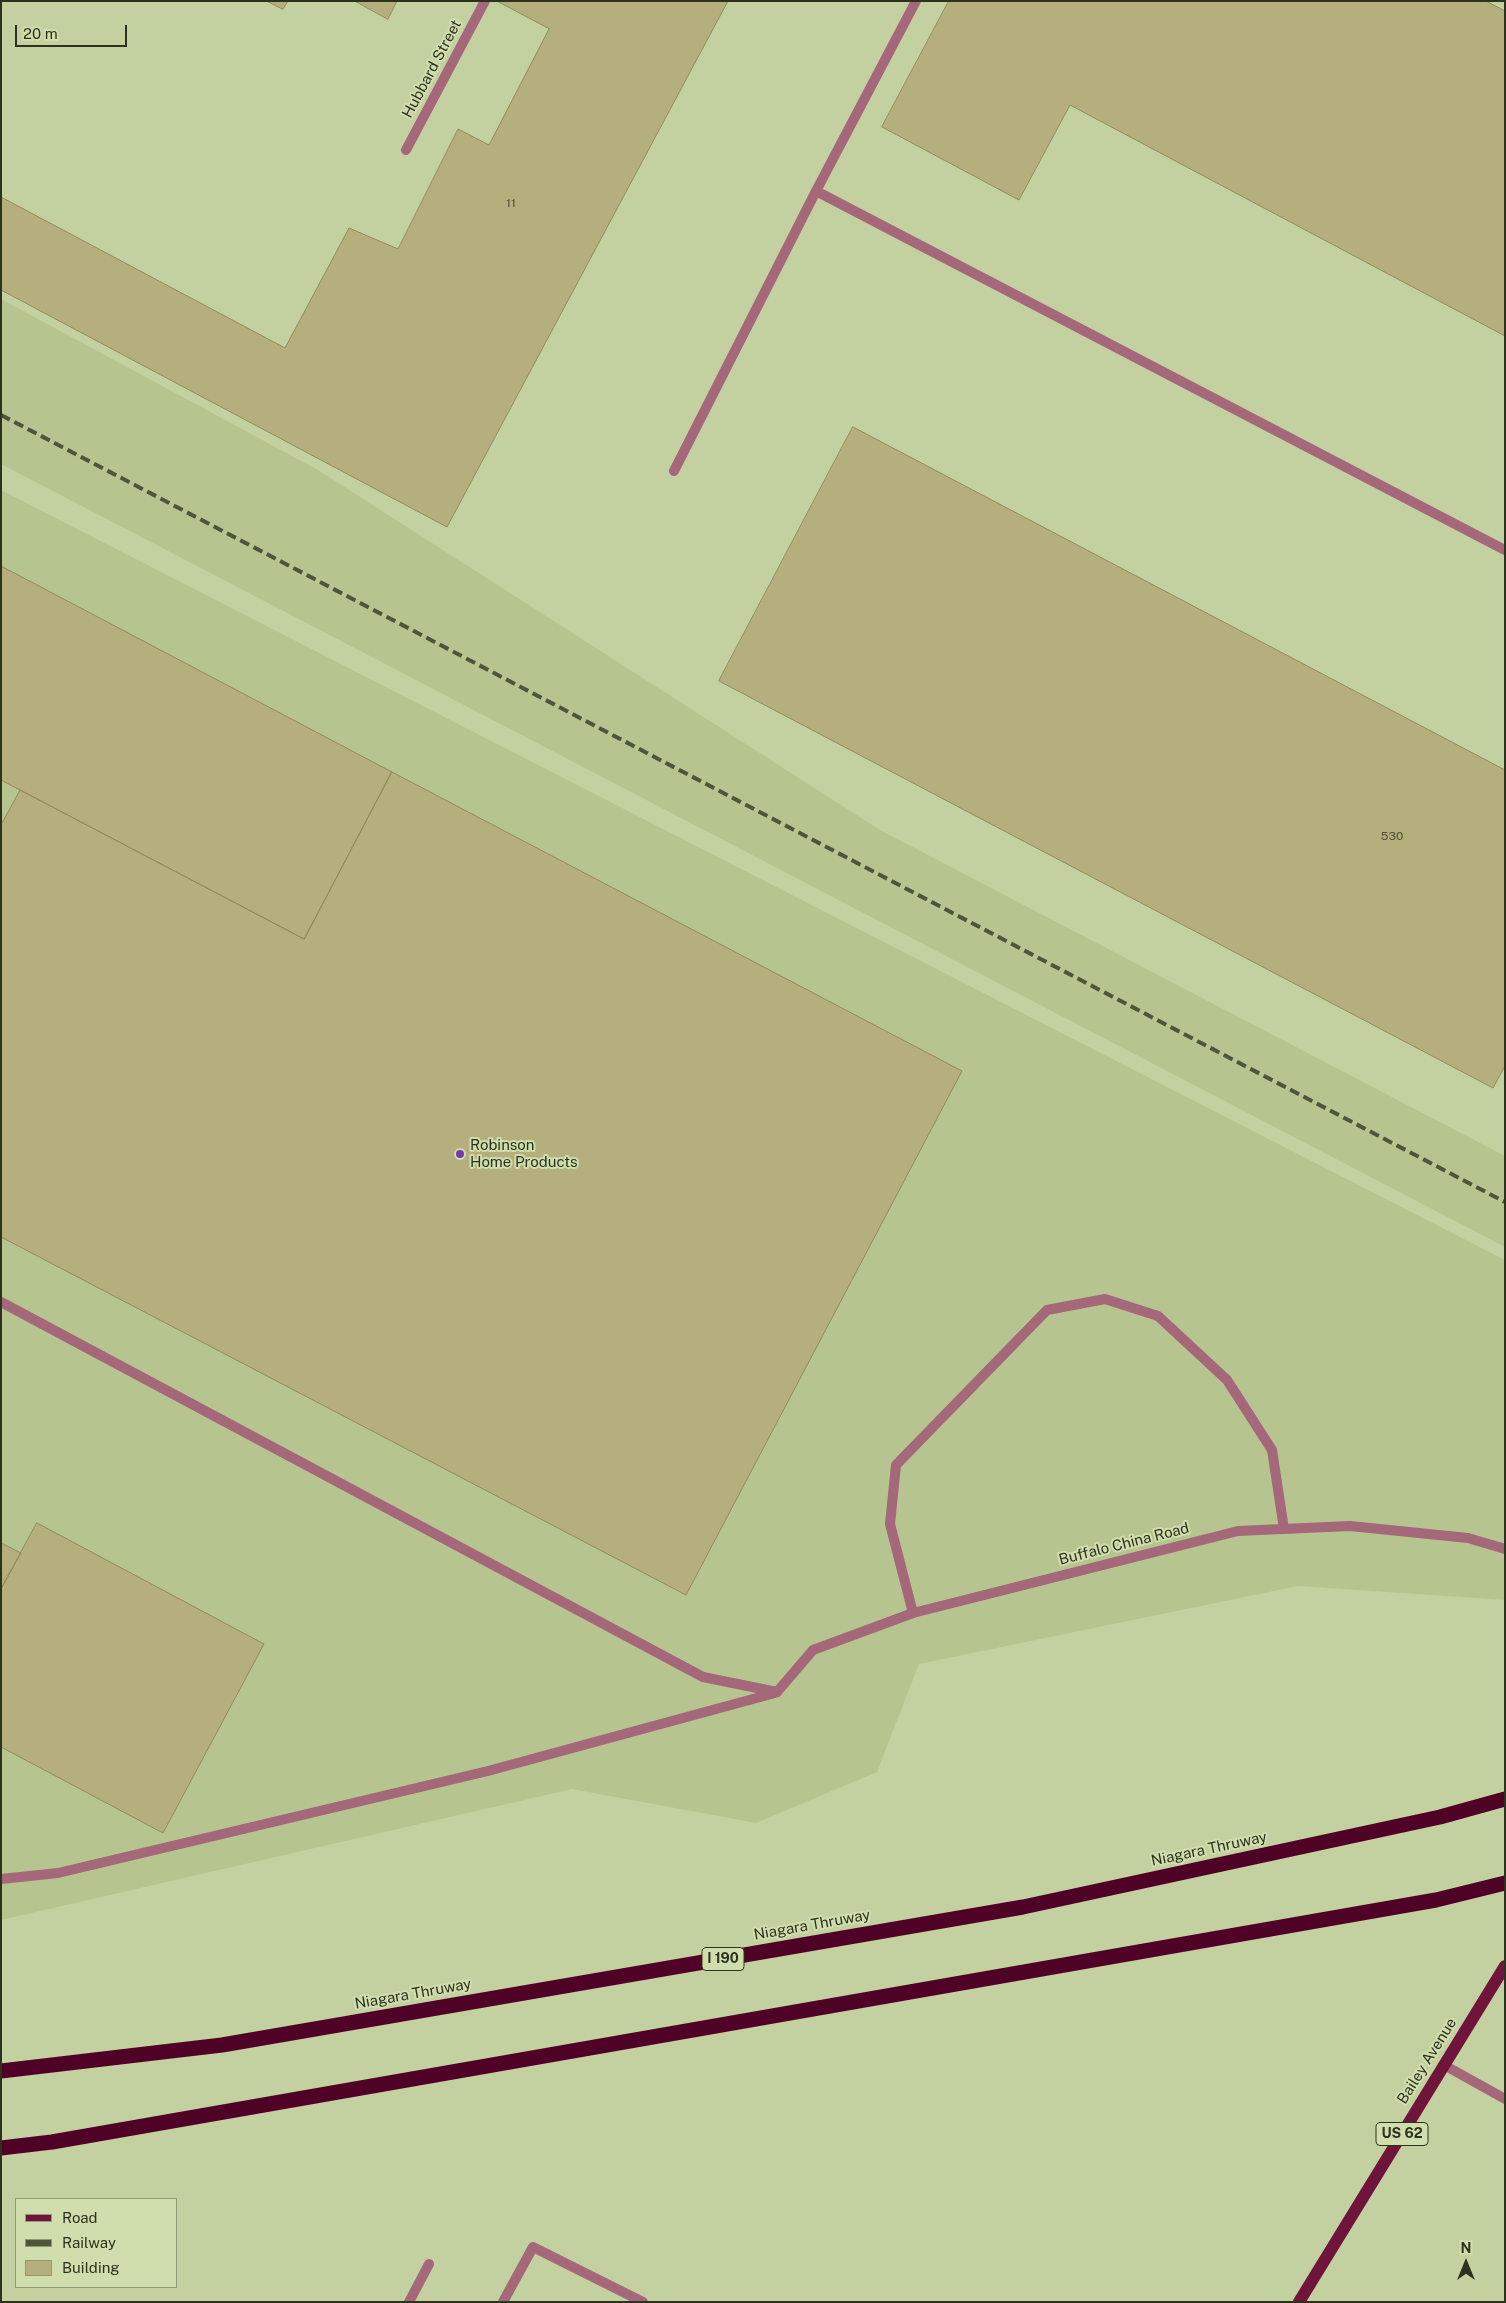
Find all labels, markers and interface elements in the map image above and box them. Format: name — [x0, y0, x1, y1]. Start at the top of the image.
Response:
scale bar — [18, 15, 130, 47]
street label: Hubbard Street — [399, 17, 465, 121]
text: 20 m — [23, 25, 58, 42]
house number: 11 — [506, 196, 516, 210]
house number: 530 — [1381, 829, 1403, 843]
place label: Robinson Home Products — [470, 1136, 578, 1171]
marker: Robinson Home Products — [454, 1148, 466, 1160]
street label: Buffalo China Road — [1057, 1519, 1191, 1569]
street label: Niagara Thruway — [1149, 1828, 1269, 1870]
street label: Niagara Thruway — [752, 1906, 872, 1944]
road number: I 190 — [702, 1948, 744, 1970]
street label: Niagara Thruway — [353, 1975, 473, 2013]
street label: Bailey Avenue — [1393, 2015, 1461, 2107]
road number: US 62 — [1376, 2122, 1428, 2146]
legend — [15, 2198, 178, 2288]
text: Road — [62, 2209, 98, 2226]
text: Railway — [62, 2234, 116, 2251]
north arrow — [1441, 2238, 1491, 2288]
text: N — [1461, 2240, 1471, 2256]
text: Building — [62, 2259, 120, 2276]

